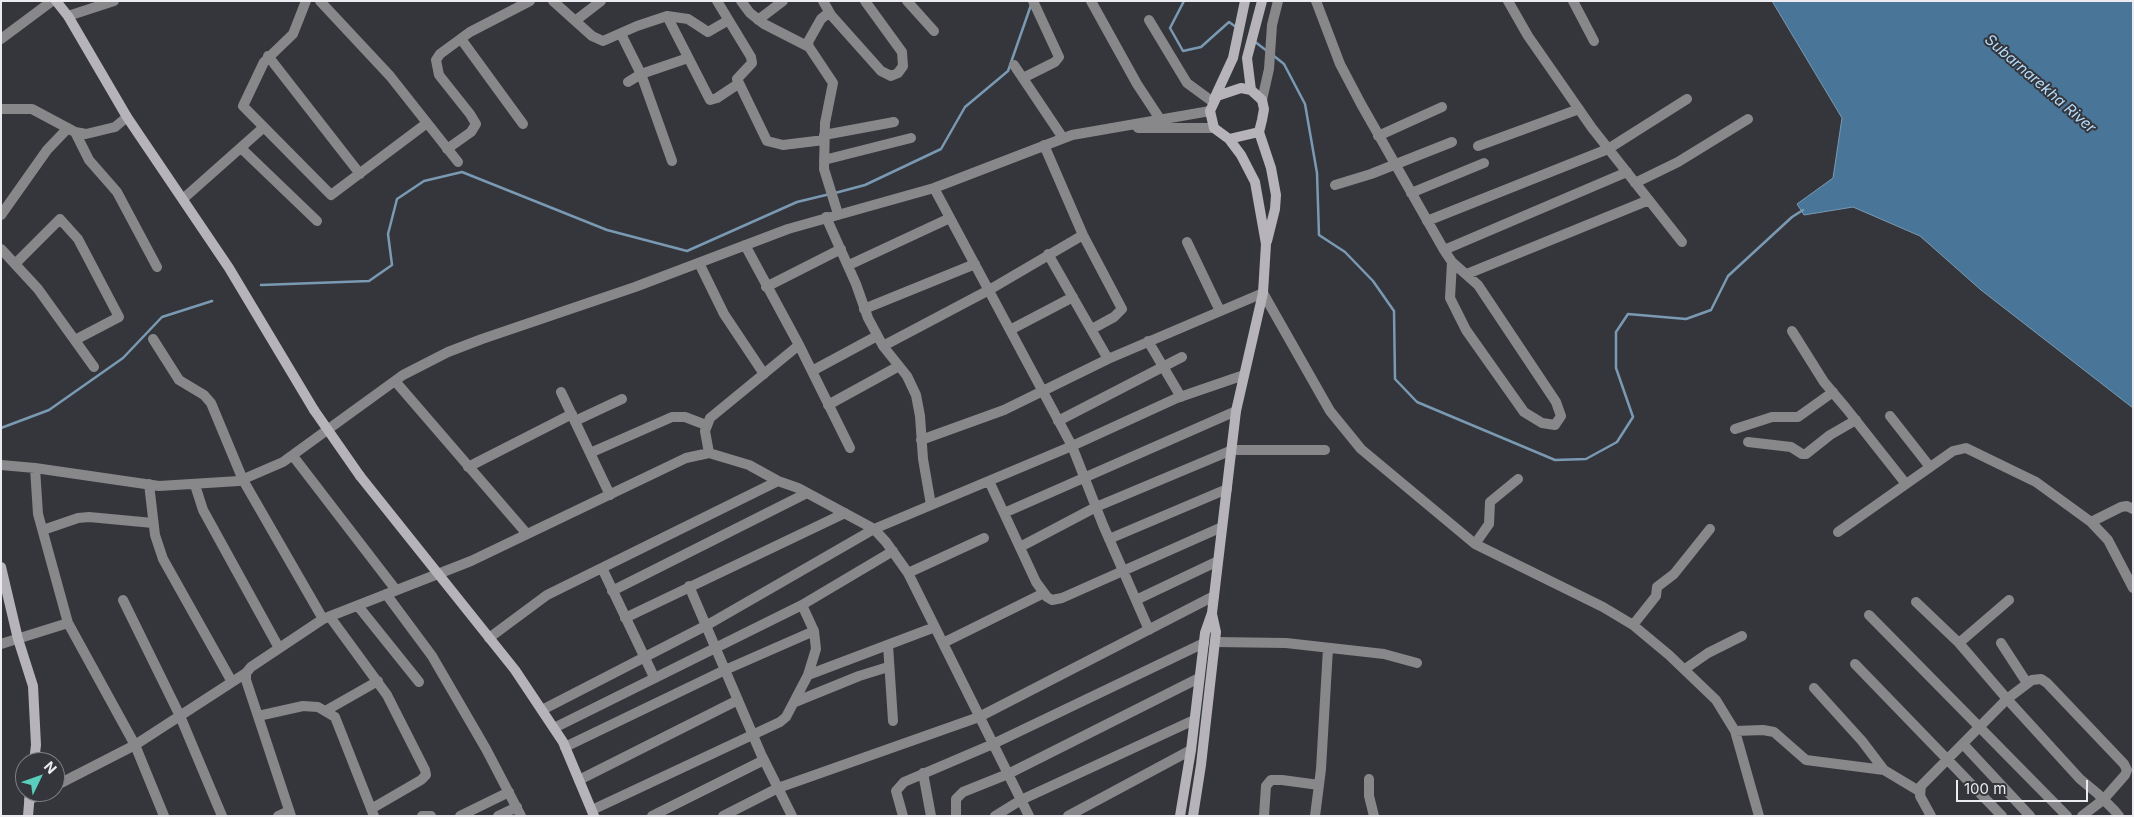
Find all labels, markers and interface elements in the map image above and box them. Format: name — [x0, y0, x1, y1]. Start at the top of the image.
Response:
water label: Subarnarekha River — [1981, 31, 2099, 137]
north arrow — [15, 752, 65, 802]
text: N — [41, 758, 61, 777]
scale bar — [1959, 770, 2092, 802]
text: 100 m — [1964, 779, 2006, 798]

